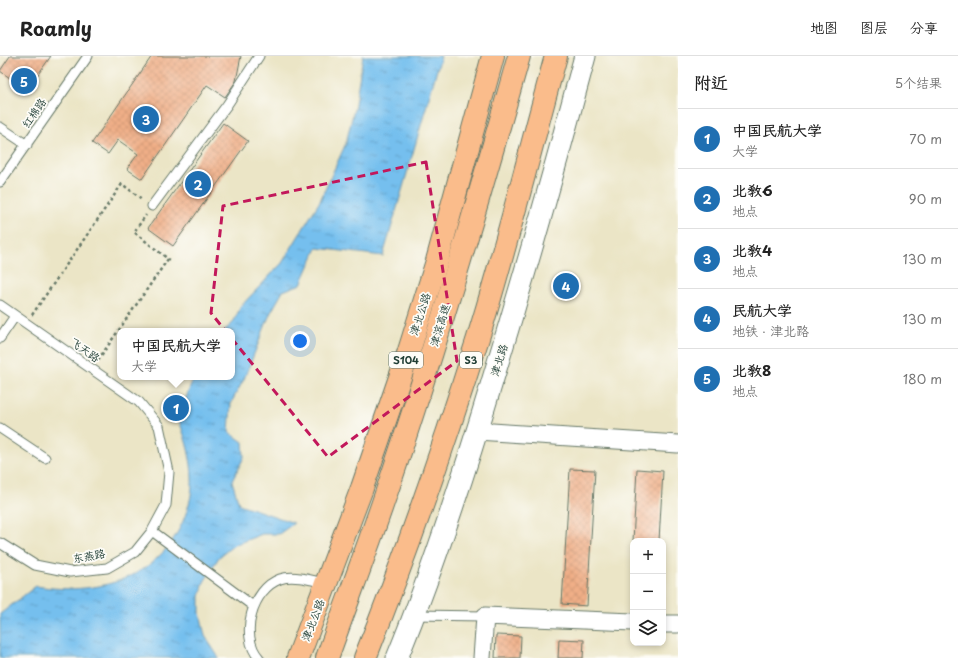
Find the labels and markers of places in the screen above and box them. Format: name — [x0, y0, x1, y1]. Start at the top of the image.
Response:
pin: 5 — [11, 66, 37, 96]
pin: 3 — [133, 104, 159, 134]
pin: 2 — [185, 169, 211, 199]
pin: 4 — [553, 271, 579, 301]
pin: 1 — [163, 393, 189, 423]

